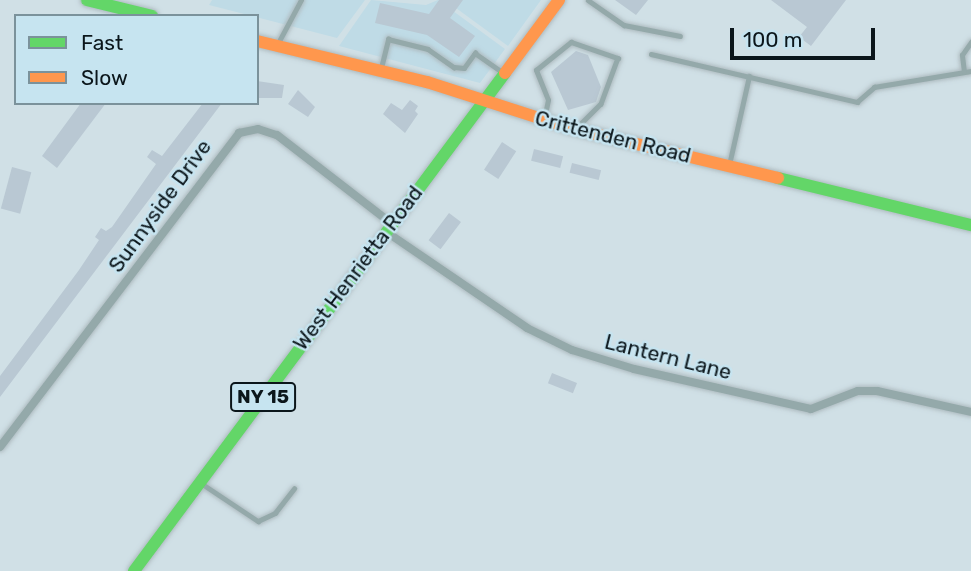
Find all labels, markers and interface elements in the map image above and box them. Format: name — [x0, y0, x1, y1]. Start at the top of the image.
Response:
legend — [14, 14, 259, 105]
scale bar — [733, 14, 878, 58]
text: 100 m — [743, 27, 802, 52]
text: Fast — [81, 30, 123, 55]
text: Slow — [81, 65, 128, 90]
street label: Crittenden Road — [532, 105, 694, 169]
street label: Sunnyside Drive — [103, 135, 217, 277]
street label: West Henrietta Road — [288, 181, 428, 355]
street label: Lantern Lane — [602, 329, 734, 385]
road number: NY 15 — [230, 382, 296, 412]

